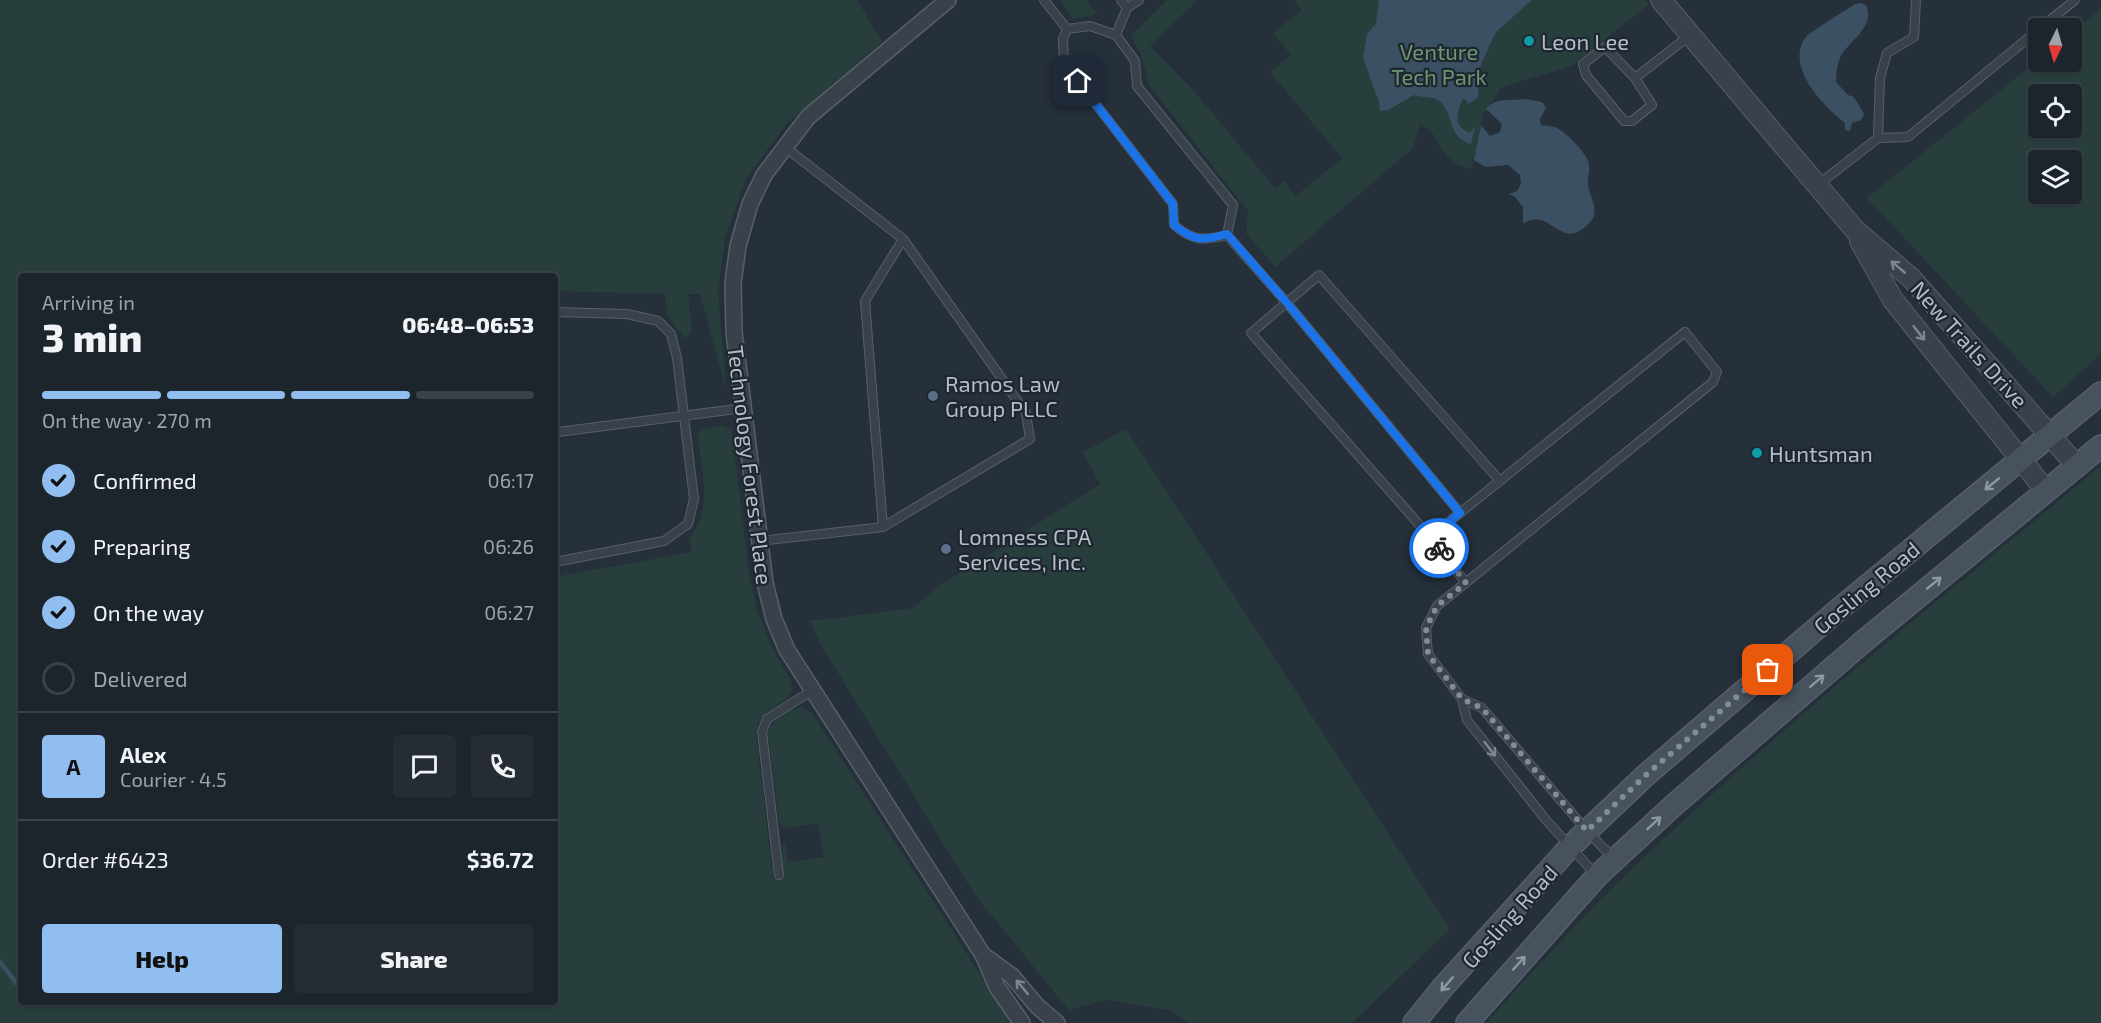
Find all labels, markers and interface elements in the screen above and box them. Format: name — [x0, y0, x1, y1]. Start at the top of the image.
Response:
north arrow — [2028, 18, 2082, 72]
map controls — [2028, 18, 2082, 204]
place label: Leon Lee — [1541, 28, 1629, 54]
marker: Leon Lee — [1522, 34, 1536, 48]
park label: Venture Tech Park — [1391, 38, 1487, 89]
pin — [1052, 55, 1103, 106]
icon: home — [1061, 64, 1094, 97]
button: locate — [2028, 84, 2082, 138]
button: layers — [2028, 150, 2082, 204]
one-way arrow — [1890, 260, 1906, 273]
street label: New Trails Drive — [1906, 275, 2034, 413]
text: Arriving in — [42, 290, 135, 314]
text: 06:48–06:53 — [402, 311, 534, 337]
text: 3 min — [42, 313, 142, 360]
one-way arrow — [1913, 325, 1926, 341]
street label: Technology Forest Place — [723, 344, 779, 586]
place label: Ramos Law Group PLLC — [945, 370, 1060, 421]
marker: Ramos Law Group PLLC — [926, 389, 940, 403]
text: On the way · 270 m — [42, 408, 212, 432]
place label: Huntsman — [1769, 440, 1873, 466]
marker: Huntsman — [1750, 446, 1764, 460]
icon: check — [42, 464, 75, 497]
text: Confirmed — [93, 467, 197, 493]
text: 06:17 — [488, 468, 534, 492]
one-way arrow — [1985, 477, 2000, 491]
courier — [1409, 518, 1469, 578]
place label: Lomness CPA Services, Inc. — [958, 523, 1092, 574]
icon: check — [42, 530, 75, 563]
icon: bike — [1423, 532, 1456, 565]
text: Preparing — [93, 533, 191, 559]
text: 06:26 — [483, 534, 534, 558]
street label: Gosling Road — [1808, 535, 1924, 639]
marker: Lomness CPA Services, Inc. — [939, 542, 953, 556]
one-way arrow — [1926, 577, 1942, 590]
icon: check — [42, 596, 75, 629]
text: On the way — [93, 599, 204, 625]
text: 06:27 — [484, 600, 534, 624]
pin — [1742, 644, 1793, 695]
icon: bag — [1751, 653, 1784, 686]
text: Delivered — [93, 665, 188, 691]
one-way arrow — [1809, 674, 1824, 688]
button: chat — [393, 735, 456, 798]
button: phone — [471, 735, 534, 798]
text: Alex — [120, 741, 166, 767]
one-way arrow — [1484, 741, 1497, 757]
text: A — [66, 753, 81, 779]
text: Courier · 4.5 — [120, 767, 227, 791]
one-way arrow — [1647, 816, 1662, 830]
text: Order #6423 — [42, 846, 169, 872]
text: $36.72 — [467, 846, 534, 872]
street label: Gosling Road — [1456, 859, 1562, 973]
button: Help — [42, 924, 282, 993]
button: Share — [294, 924, 534, 993]
one-way arrow — [1512, 956, 1526, 971]
one-way arrow — [1440, 976, 1453, 992]
one-way arrow — [1015, 980, 1029, 995]

